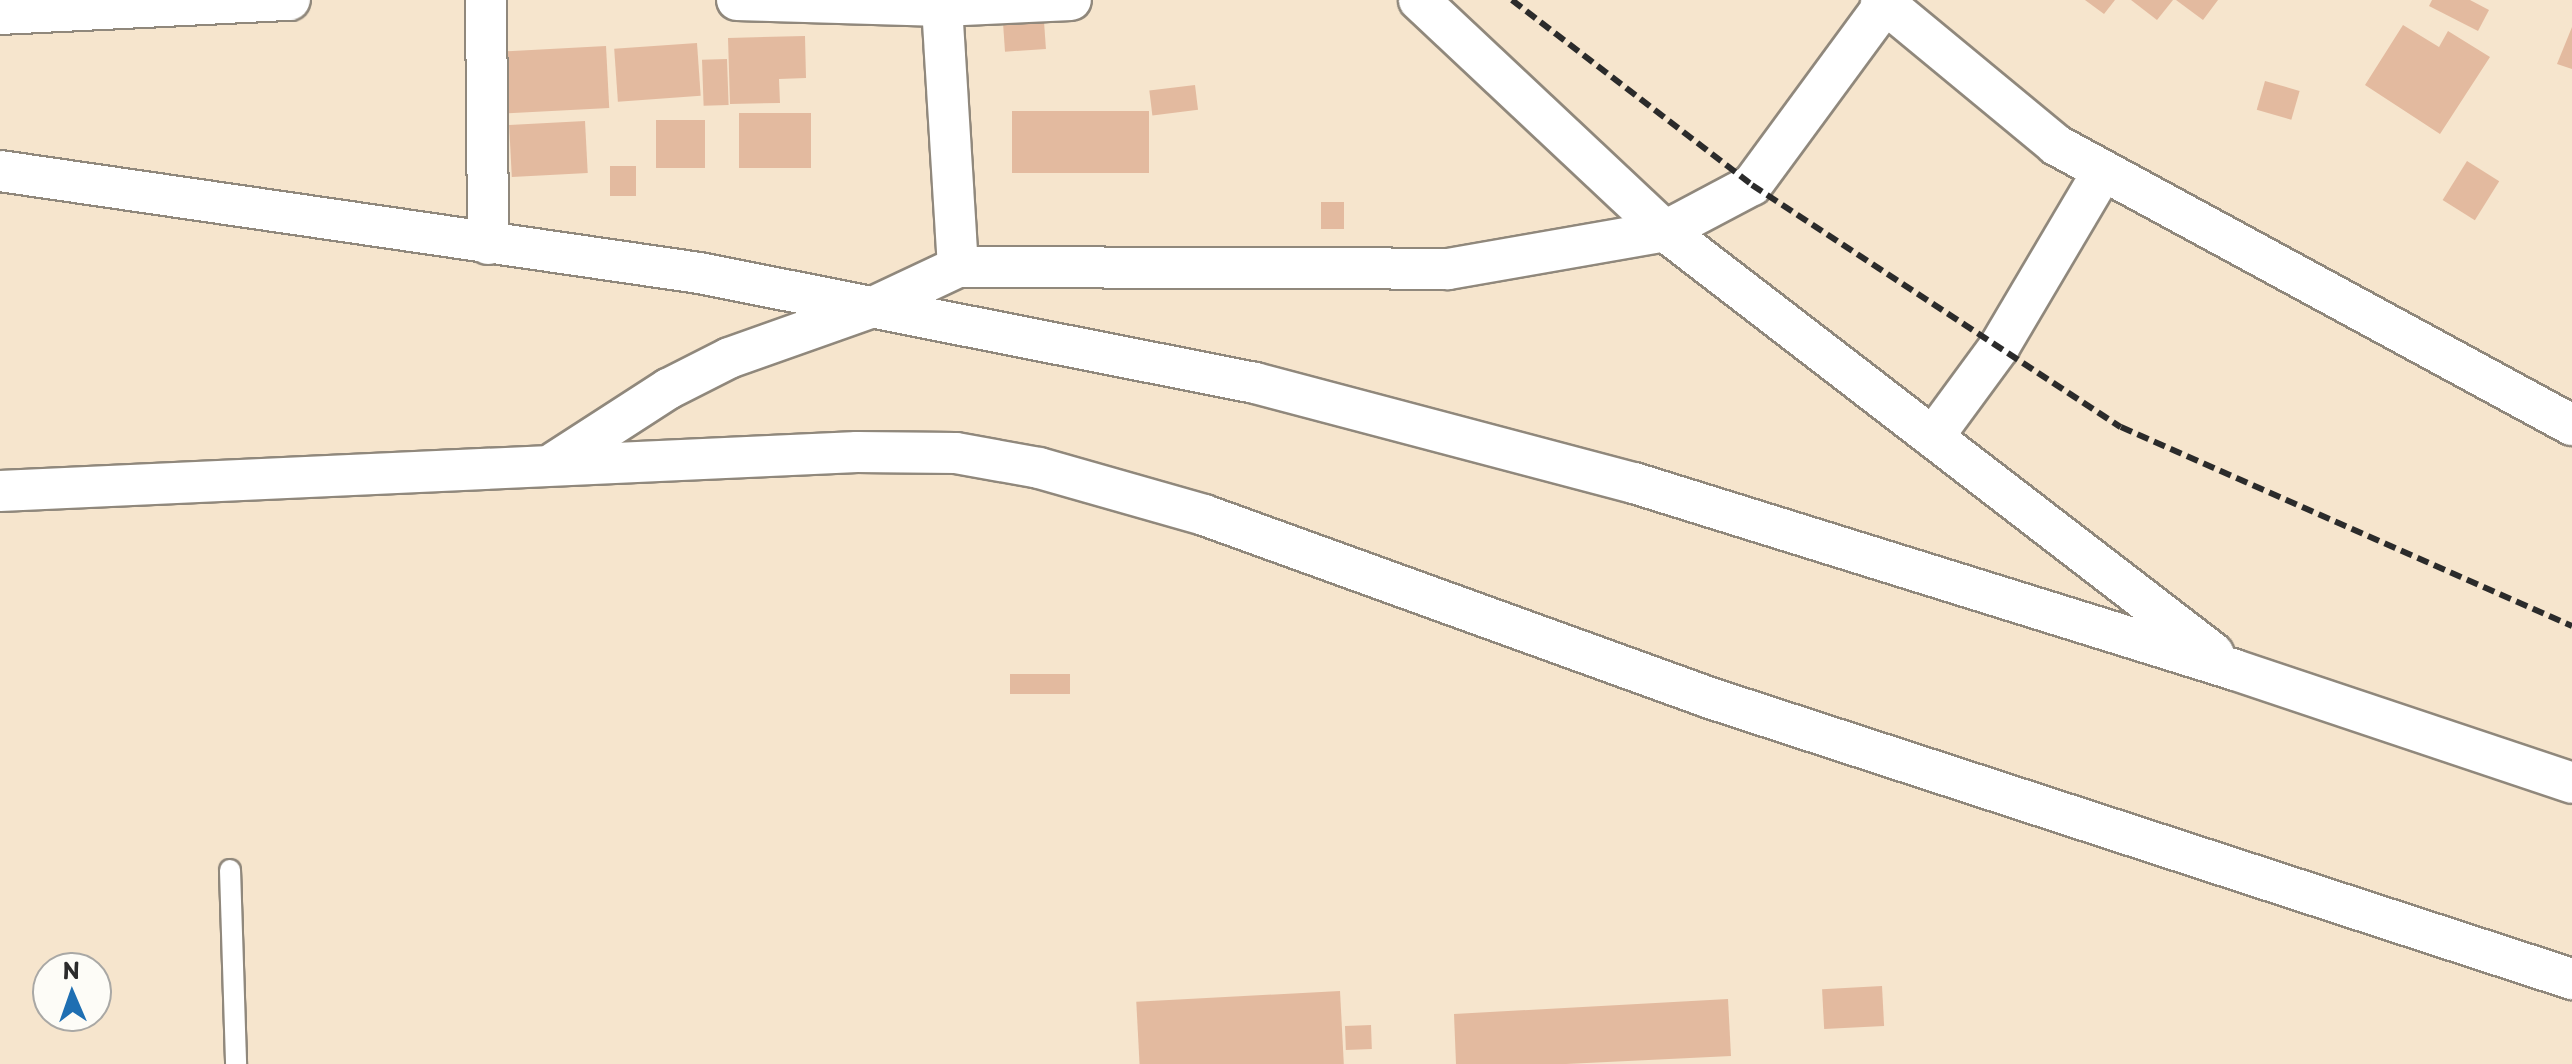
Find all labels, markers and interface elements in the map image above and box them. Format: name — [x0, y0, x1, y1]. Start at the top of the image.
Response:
north arrow — [32, 952, 112, 1032]
text: N — [62, 953, 81, 986]

